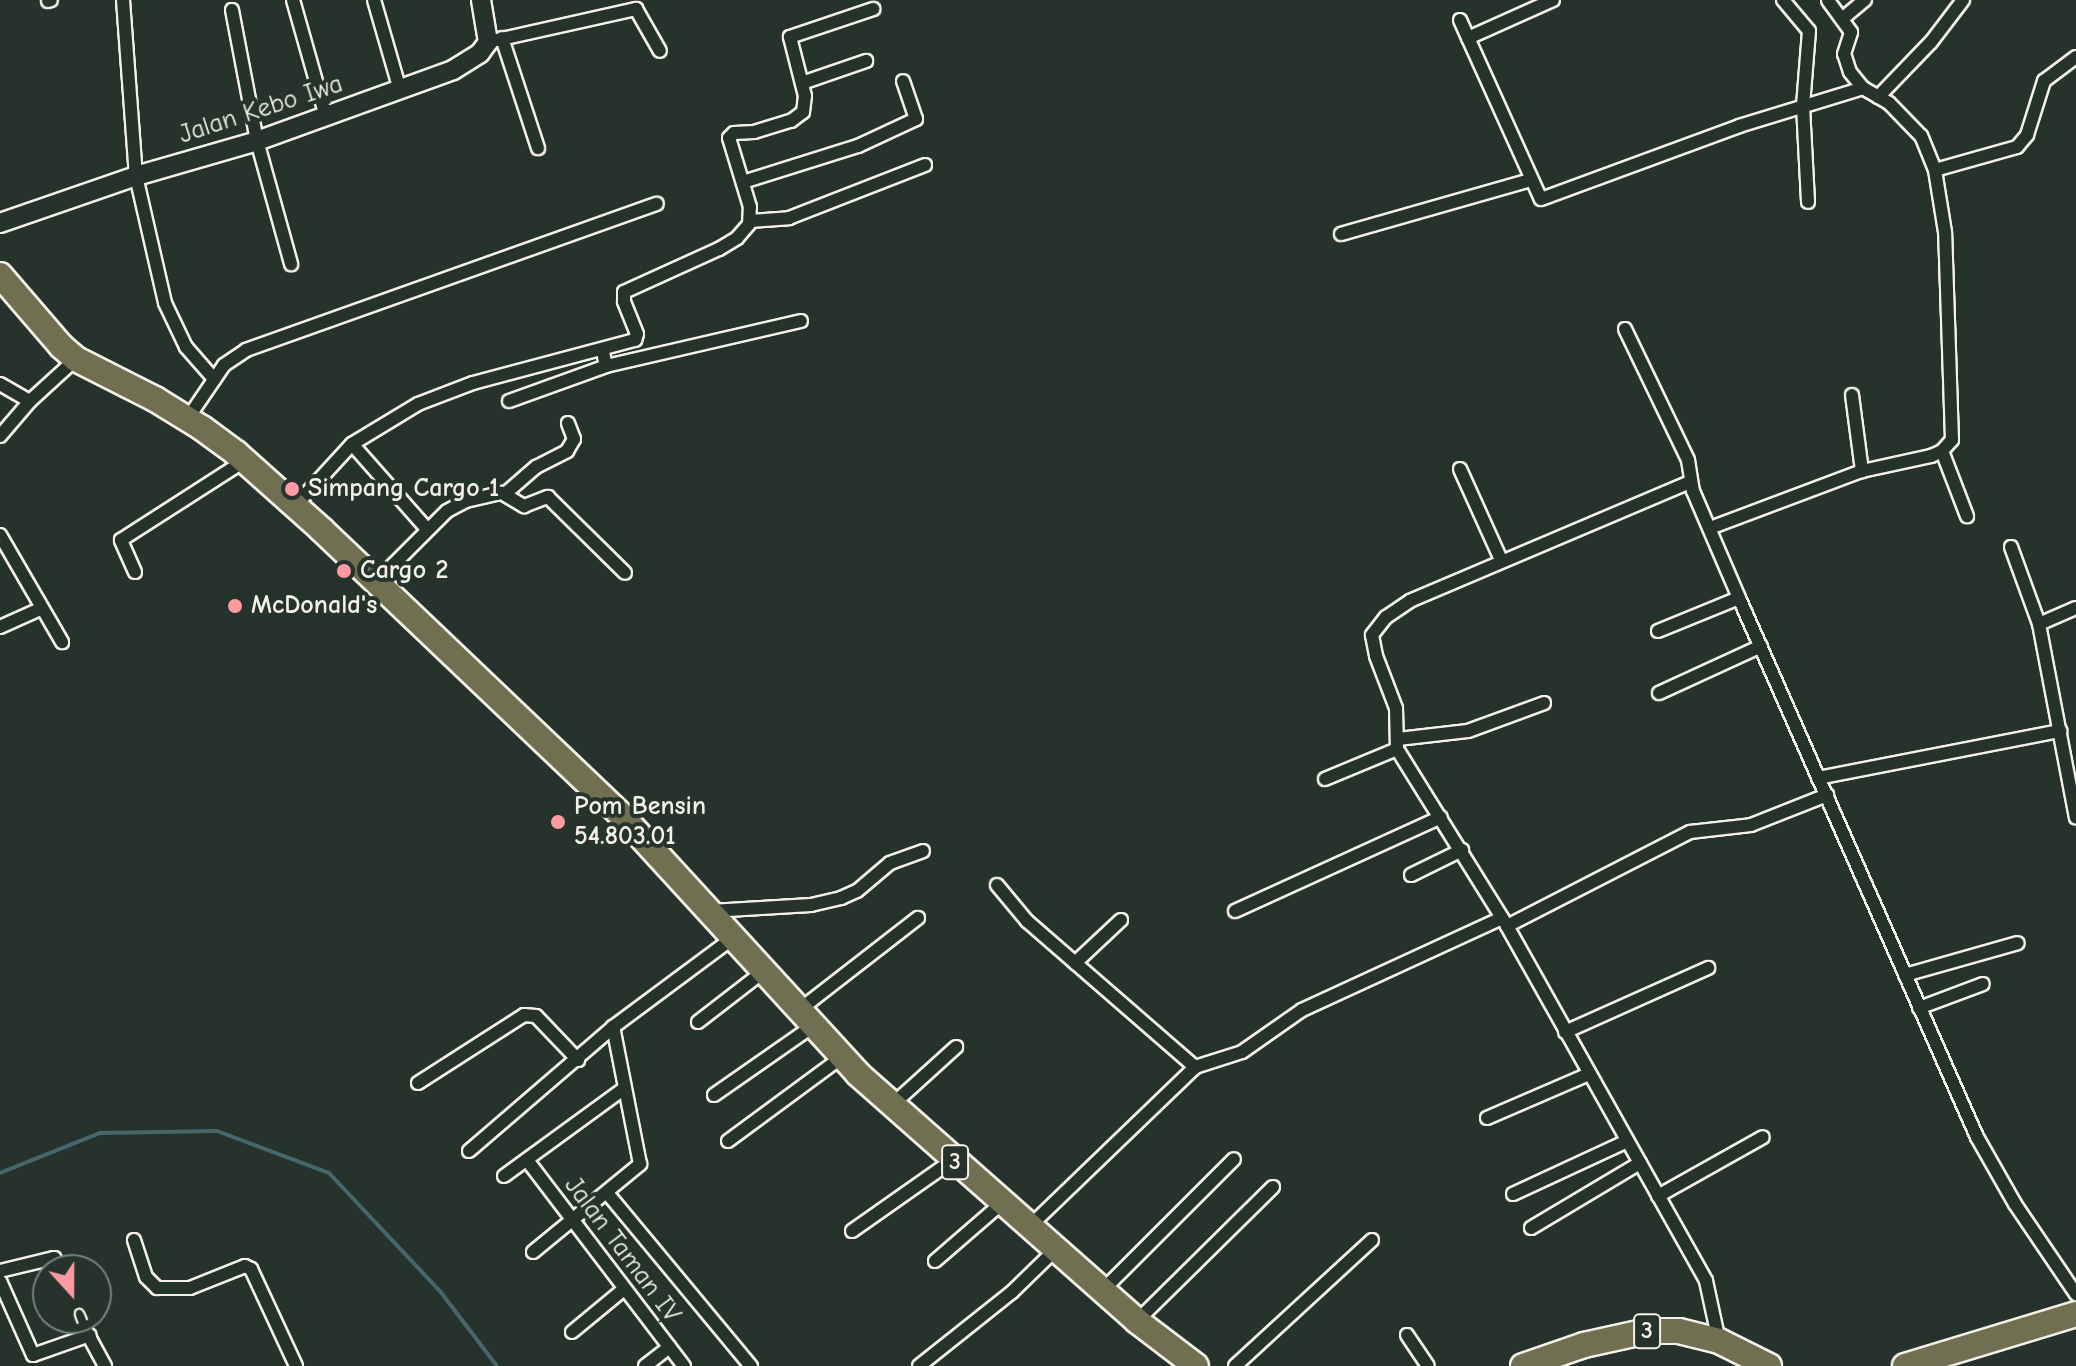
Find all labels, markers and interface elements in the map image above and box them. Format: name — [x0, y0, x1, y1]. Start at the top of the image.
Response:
street label: Jalan Kebo Iwa — [175, 69, 347, 151]
place label: Simpang Cargo 1 — [308, 473, 499, 505]
marker: Simpang Cargo 1 — [283, 480, 301, 498]
place label: Cargo 2 — [360, 555, 448, 587]
marker: Cargo 2 — [335, 562, 353, 580]
place label: McDonald's — [251, 590, 377, 622]
marker: McDonald's — [226, 597, 244, 615]
place label: Pom Bensin 54.803.01 — [574, 791, 706, 852]
marker: Pom Bensin 54.803.01 — [549, 813, 567, 831]
road number: 3 — [941, 1142, 969, 1182]
street label: Jalan Taman IV — [557, 1171, 687, 1329]
north arrow — [32, 1254, 112, 1334]
text: U — [68, 1300, 91, 1329]
road number: 3 — [1633, 1311, 1661, 1351]

